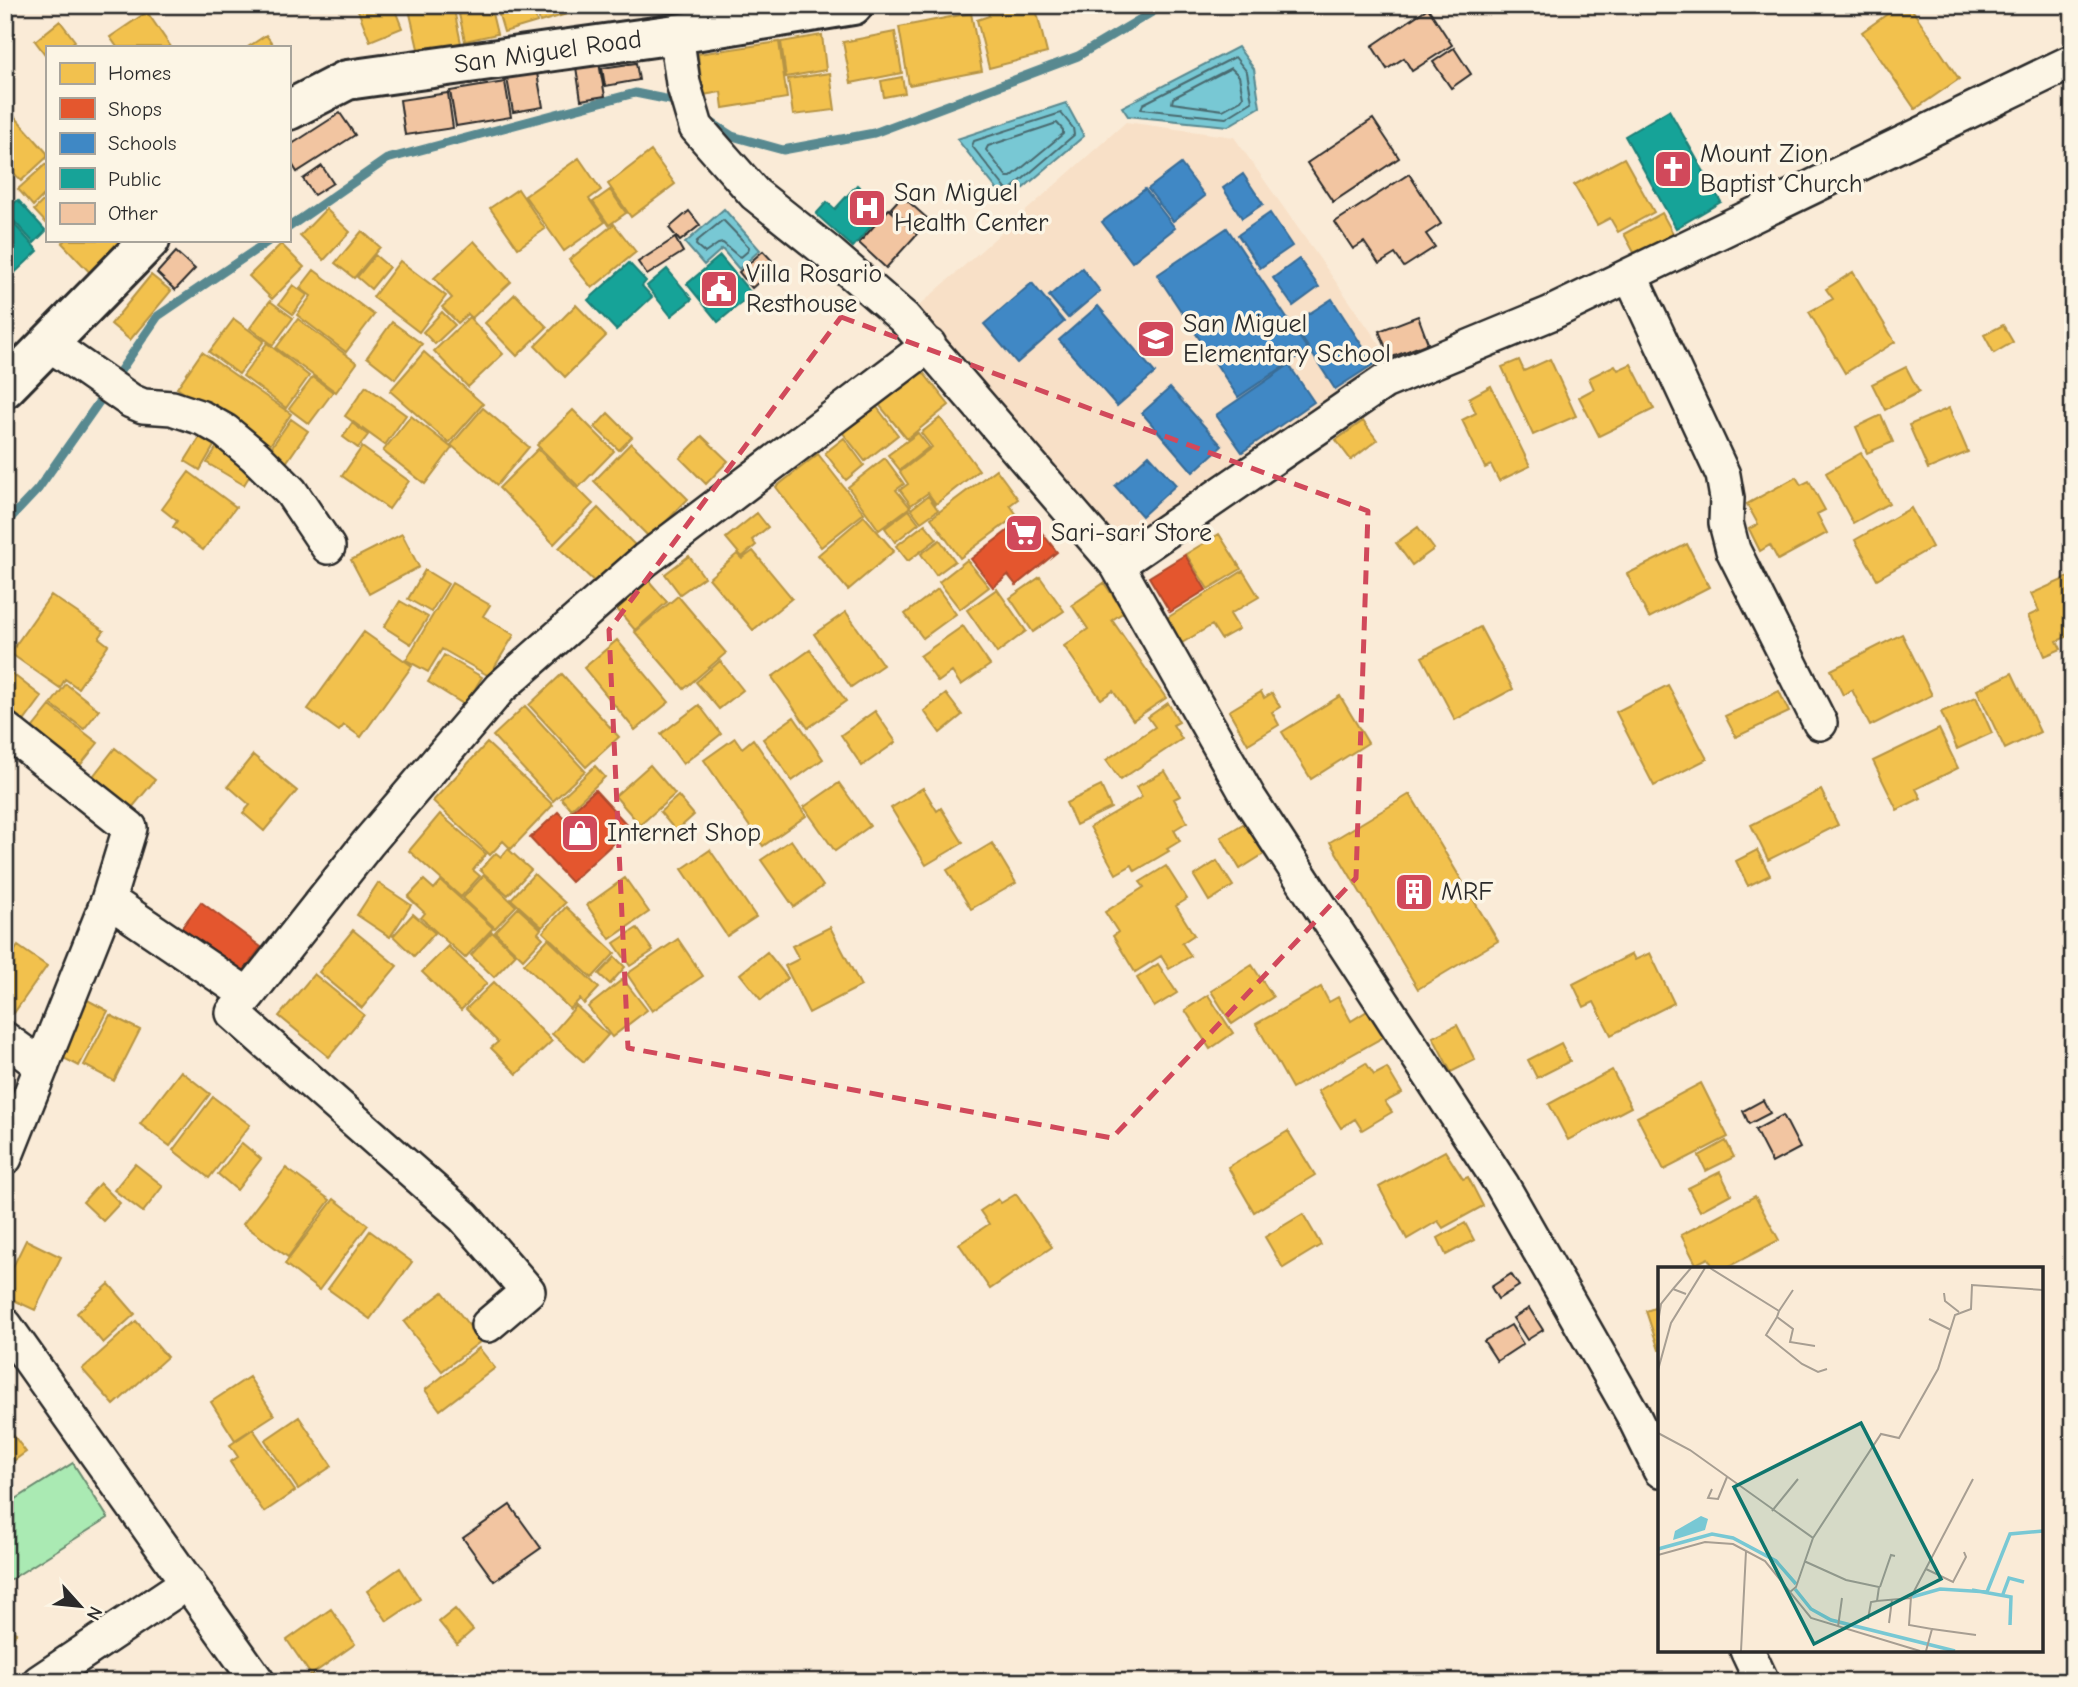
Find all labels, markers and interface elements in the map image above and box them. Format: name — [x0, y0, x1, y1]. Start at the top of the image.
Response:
street label: San Miguel Road — [452, 24, 644, 80]
legend — [46, 46, 290, 242]
text: Homes — [108, 61, 171, 85]
text: Shops — [108, 97, 162, 121]
text: Schools — [108, 131, 177, 155]
place label: Mount Zion Baptist Church — [1700, 139, 1863, 199]
church icon: Mount Zion Baptist Church — [1652, 148, 1694, 190]
text: Public — [108, 167, 161, 191]
place label: San Miguel Health Center — [894, 178, 1049, 238]
hospital icon: San Miguel Health Center — [846, 187, 888, 229]
text: Other — [108, 201, 158, 225]
place label: Villa Rosario Resthouse — [746, 259, 882, 319]
public building icon: Villa Rosario Resthouse — [698, 268, 740, 310]
place label: San Miguel Elementary School — [1183, 309, 1391, 369]
school or university icon: San Miguel Elementary School — [1135, 318, 1177, 360]
supermarket icon: Sari-sari Store — [1003, 512, 1045, 554]
place label: Sari-sari Store — [1051, 518, 1212, 548]
shop icon: Internet Shop — [559, 812, 601, 854]
place label: Internet Shop — [607, 818, 761, 848]
building icon: MRF — [1393, 871, 1435, 913]
place label: MRF — [1441, 877, 1493, 907]
inset map — [1658, 1267, 2043, 1652]
north arrow — [46, 1572, 116, 1642]
text: N — [82, 1603, 107, 1624]

